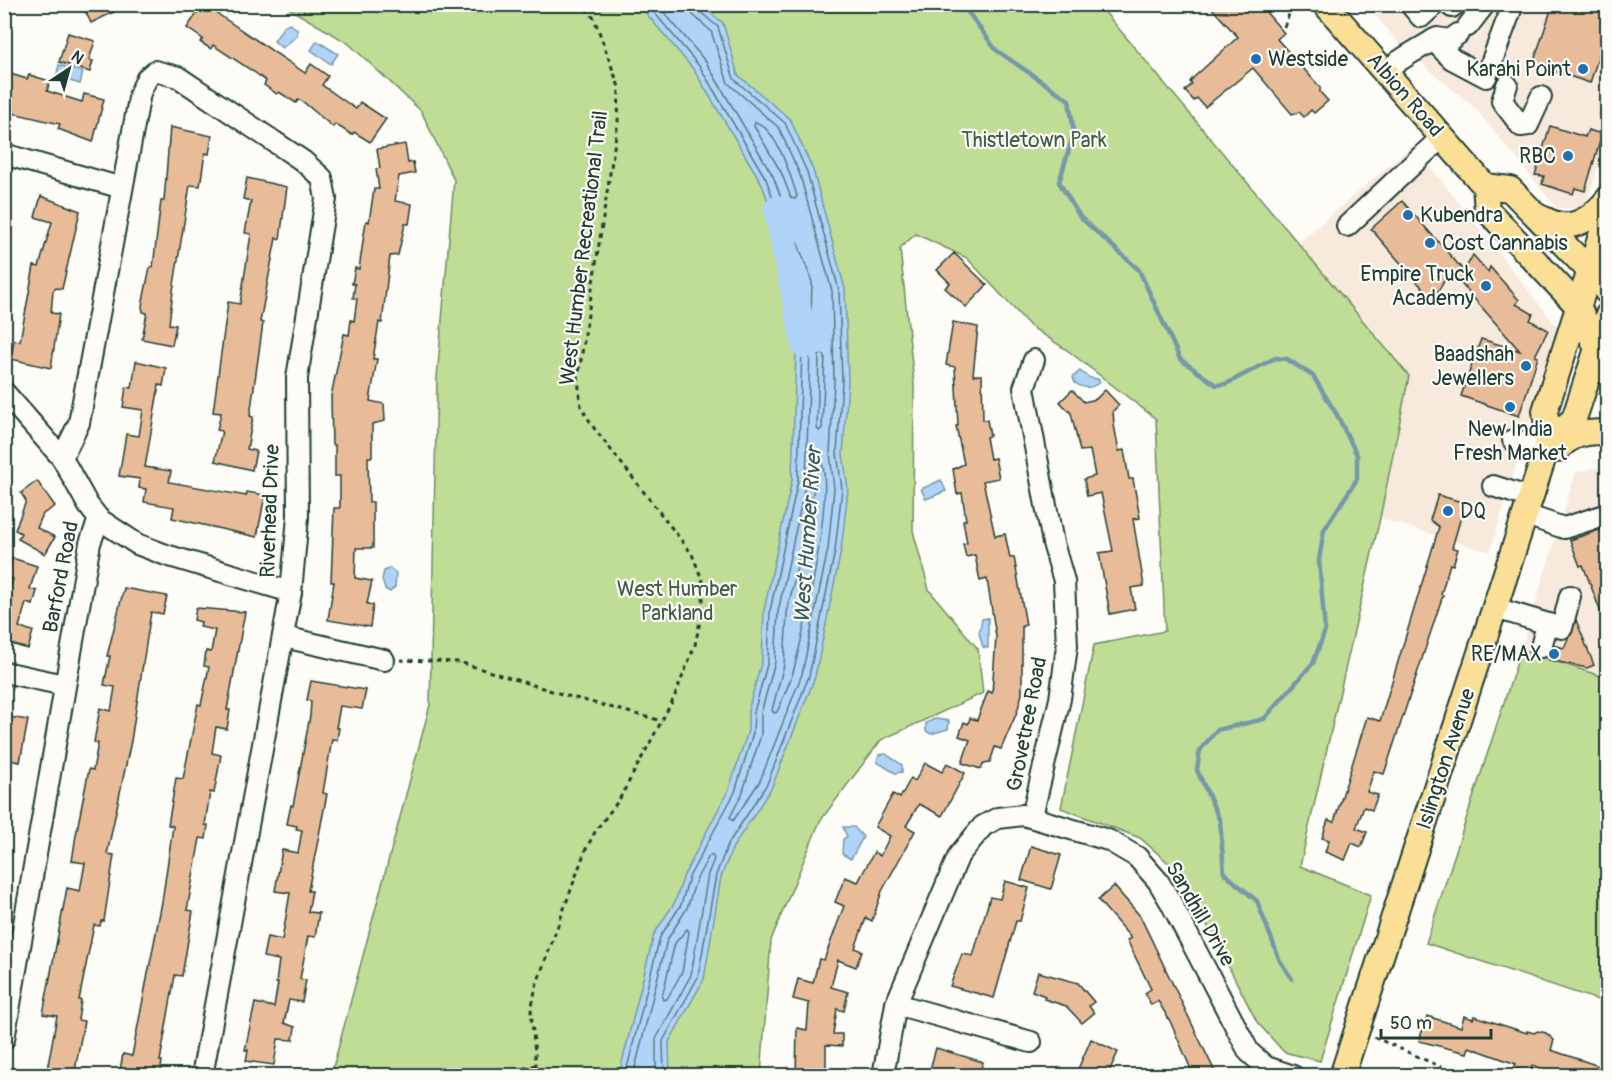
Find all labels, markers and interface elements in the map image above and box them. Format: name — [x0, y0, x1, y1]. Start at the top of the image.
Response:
north arrow — [39, 39, 99, 99]
text: N — [67, 46, 88, 69]
place label: Westside — [1268, 46, 1349, 73]
street label: Albion Road — [1361, 47, 1449, 143]
marker: Westside — [1249, 52, 1263, 66]
place label: Karahi Point — [1466, 56, 1572, 83]
marker: Karahi Point — [1576, 62, 1590, 76]
street label: West Humber Recreational Trail — [554, 109, 614, 387]
park label: Thistletown Park — [961, 127, 1107, 154]
place label: RBC — [1519, 143, 1556, 170]
marker: RBC — [1561, 149, 1575, 163]
place label: Kubendra — [1420, 202, 1503, 229]
marker: Kubendra — [1401, 208, 1415, 222]
place label: Cost Cannabis — [1442, 230, 1568, 257]
marker: Cost Cannabis — [1423, 236, 1437, 250]
place label: Empire Truck Academy — [1360, 261, 1474, 312]
marker: Empire Truck Academy — [1479, 279, 1493, 293]
place label: Baadshah Jewellers — [1432, 341, 1515, 392]
marker: Baadshah Jewellers — [1519, 359, 1533, 373]
marker: New India Fresh Market — [1503, 400, 1517, 414]
place label: New India Fresh Market — [1453, 416, 1567, 467]
street label: Riverhead Drive — [254, 443, 286, 578]
water label: West Humber River — [788, 443, 828, 624]
place label: DQ — [1460, 498, 1486, 525]
marker: DQ — [1441, 504, 1455, 518]
street label: Barford Road — [37, 519, 85, 635]
park label: West Humber Parkland — [617, 576, 738, 627]
place label: RE/MAX — [1471, 641, 1542, 668]
marker: RE/MAX — [1547, 647, 1561, 661]
street label: Grovetree Road — [1001, 654, 1053, 794]
street label: Islington Avenue — [1410, 684, 1482, 833]
street label: Sandhill Drive — [1159, 857, 1241, 972]
scale bar — [1381, 1002, 1490, 1040]
text: 50 m — [1390, 1012, 1432, 1035]

